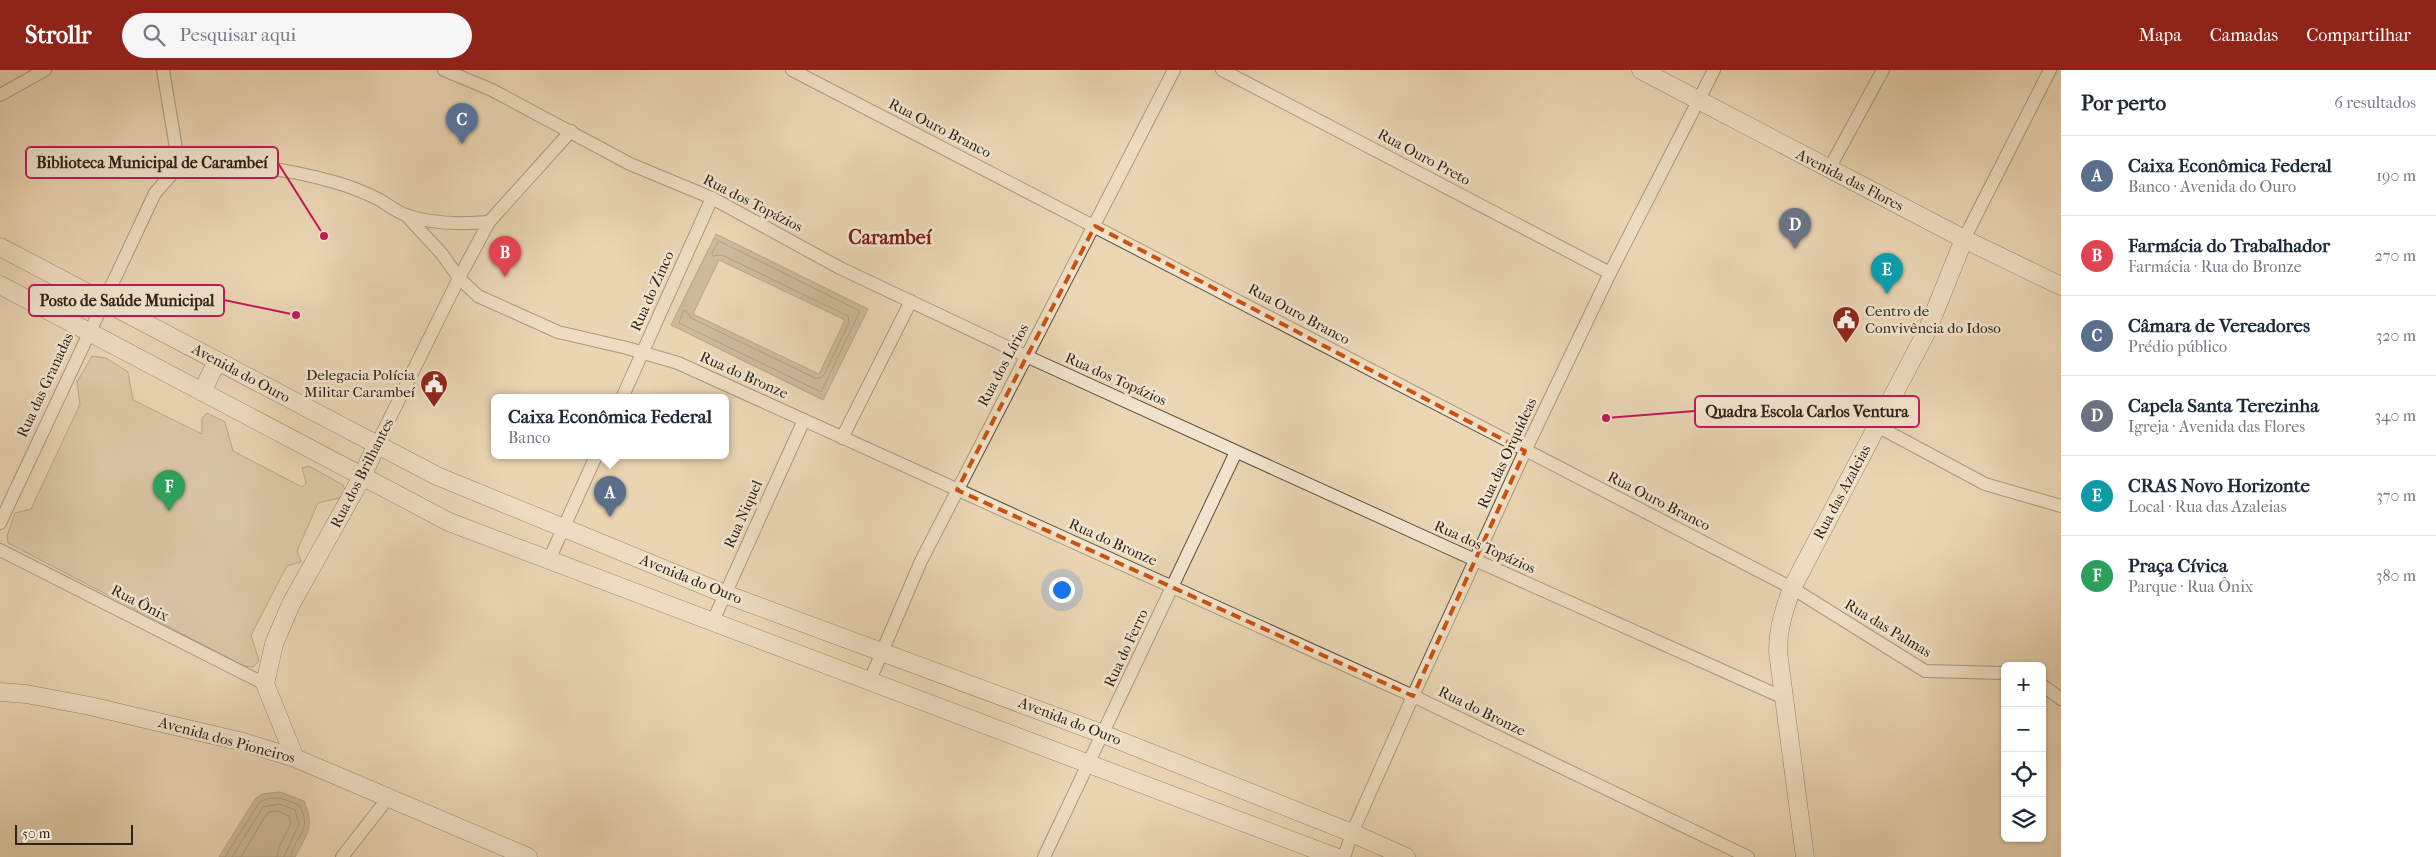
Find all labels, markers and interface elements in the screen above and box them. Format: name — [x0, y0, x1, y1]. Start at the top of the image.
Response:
search box — [122, 13, 472, 58]
text: Strollr — [25, 21, 92, 49]
icon: search — [140, 21, 168, 49]
text: Pesquisar aqui — [180, 24, 296, 46]
text: Mapa — [2139, 25, 2182, 46]
text: Camadas — [2210, 25, 2278, 46]
text: Compartilhar — [2306, 25, 2411, 46]
text: Por perto — [2081, 91, 2166, 115]
text: 6 resultados — [2334, 93, 2416, 112]
street label: Rua Ouro Branco — [886, 94, 995, 162]
pin: C — [446, 103, 478, 144]
street label: Rua Ouro Preto — [1375, 125, 1474, 189]
street label: Avenida das Flores — [1792, 145, 1907, 215]
callout: Biblioteca Municipal de Carambeí — [26, 147, 278, 178]
text: Biblioteca Municipal de Carambeí — [36, 153, 269, 173]
text: Caixa Econômica Federal — [2128, 155, 2332, 177]
text: A — [2092, 166, 2102, 185]
text: 190 m — [2376, 166, 2416, 185]
street label: Rua dos Topázios — [700, 170, 806, 236]
text: Banco · Avenida do Ouro — [2128, 177, 2296, 196]
pin: D — [1779, 208, 1811, 249]
district label: Carambeí — [848, 226, 933, 249]
text: Farmácia do Trabalhador — [2128, 235, 2330, 257]
pin: B — [489, 236, 521, 277]
text: B — [2092, 246, 2102, 265]
text: 270 m — [2375, 246, 2416, 265]
street label: Rua do Zinco — [626, 248, 678, 334]
pin: E — [1871, 253, 1903, 294]
text: Farmácia · Rua do Bronze — [2128, 257, 2302, 276]
street label: Rua Ouro Branco — [1245, 280, 1353, 349]
callout: Posto de Saúde Municipal — [29, 285, 224, 316]
text: Posto de Saúde Municipal — [40, 291, 215, 311]
place label: Centro de Convivência do Idoso — [1865, 302, 2001, 337]
public building icon: Centro de Convivência do Idoso — [1831, 305, 1861, 344]
text: Câmara de Vereadores — [2128, 315, 2310, 337]
street label: Rua dos Lírios — [974, 320, 1033, 409]
text: C — [2092, 326, 2102, 345]
text: 320 m — [2376, 326, 2416, 345]
street label: Rua das Granadas — [13, 329, 77, 440]
text: Prédio público — [2128, 337, 2227, 356]
street label: Avenida do Ouro — [188, 339, 294, 407]
street label: Rua do Bronze — [697, 348, 791, 403]
street label: Rua dos Topázios — [1062, 349, 1170, 410]
place label: Delegacia Polícia Militar Carambeí — [304, 366, 416, 401]
public building icon: Delegacia Polícia Militar Carambeí — [419, 369, 449, 408]
popup — [491, 394, 729, 459]
street label: Rua das Orquídeas — [1473, 394, 1541, 511]
text: Capela Santa Terezinha — [2128, 395, 2319, 417]
callout: Quadra Escola Carlos Ventura — [1695, 396, 1919, 427]
text: Quadra Escola Carlos Ventura — [1705, 402, 1909, 421]
text: Caixa Econômica Federal — [508, 406, 712, 428]
text: D — [2091, 406, 2103, 425]
text: 340 m — [2374, 406, 2416, 425]
street label: Rua dos Brilhantes — [327, 415, 398, 531]
text: Igreja · Avenida das Flores — [2128, 417, 2305, 436]
text: Banco — [508, 428, 550, 447]
street label: Rua das Azaleias — [1809, 441, 1875, 542]
street label: Rua Ouro Branco — [1605, 467, 1714, 535]
pin: F — [153, 470, 185, 511]
text: CRAS Novo Horizonte — [2128, 475, 2310, 497]
pin: A — [594, 476, 626, 517]
street label: Rua Niquel — [720, 477, 766, 551]
text: E — [2092, 486, 2102, 505]
text: 370 m — [2376, 486, 2416, 505]
text: Local · Rua das Azaleias — [2128, 497, 2287, 516]
street label: Rua do Bronze — [1066, 515, 1160, 570]
street label: Rua dos Topázios — [1431, 517, 1539, 578]
street label: Avenida do Ouro — [636, 550, 745, 608]
text: Praça Cívica — [2128, 555, 2228, 577]
text: F — [2093, 566, 2101, 585]
text: 380 m — [2376, 566, 2416, 585]
your location — [1049, 577, 1075, 603]
text: Parque · Rua Ônix — [2128, 577, 2253, 596]
street label: Rua Ônix — [108, 581, 172, 625]
street label: Rua das Palmas — [1841, 595, 1935, 661]
street label: Rua do Ferro — [1100, 606, 1152, 690]
map controls — [2001, 662, 2046, 842]
button: + — [2001, 662, 2046, 707]
street label: Rua do Bronze — [1436, 682, 1529, 740]
street label: Avenida do Ouro — [1015, 693, 1124, 749]
button: − — [2001, 707, 2046, 752]
street label: Avenida dos Pioneiros — [156, 713, 298, 767]
button: locate — [2001, 752, 2046, 797]
button: layers — [2001, 797, 2046, 842]
scale bar — [15, 822, 132, 845]
text: 50 m — [22, 825, 50, 842]

